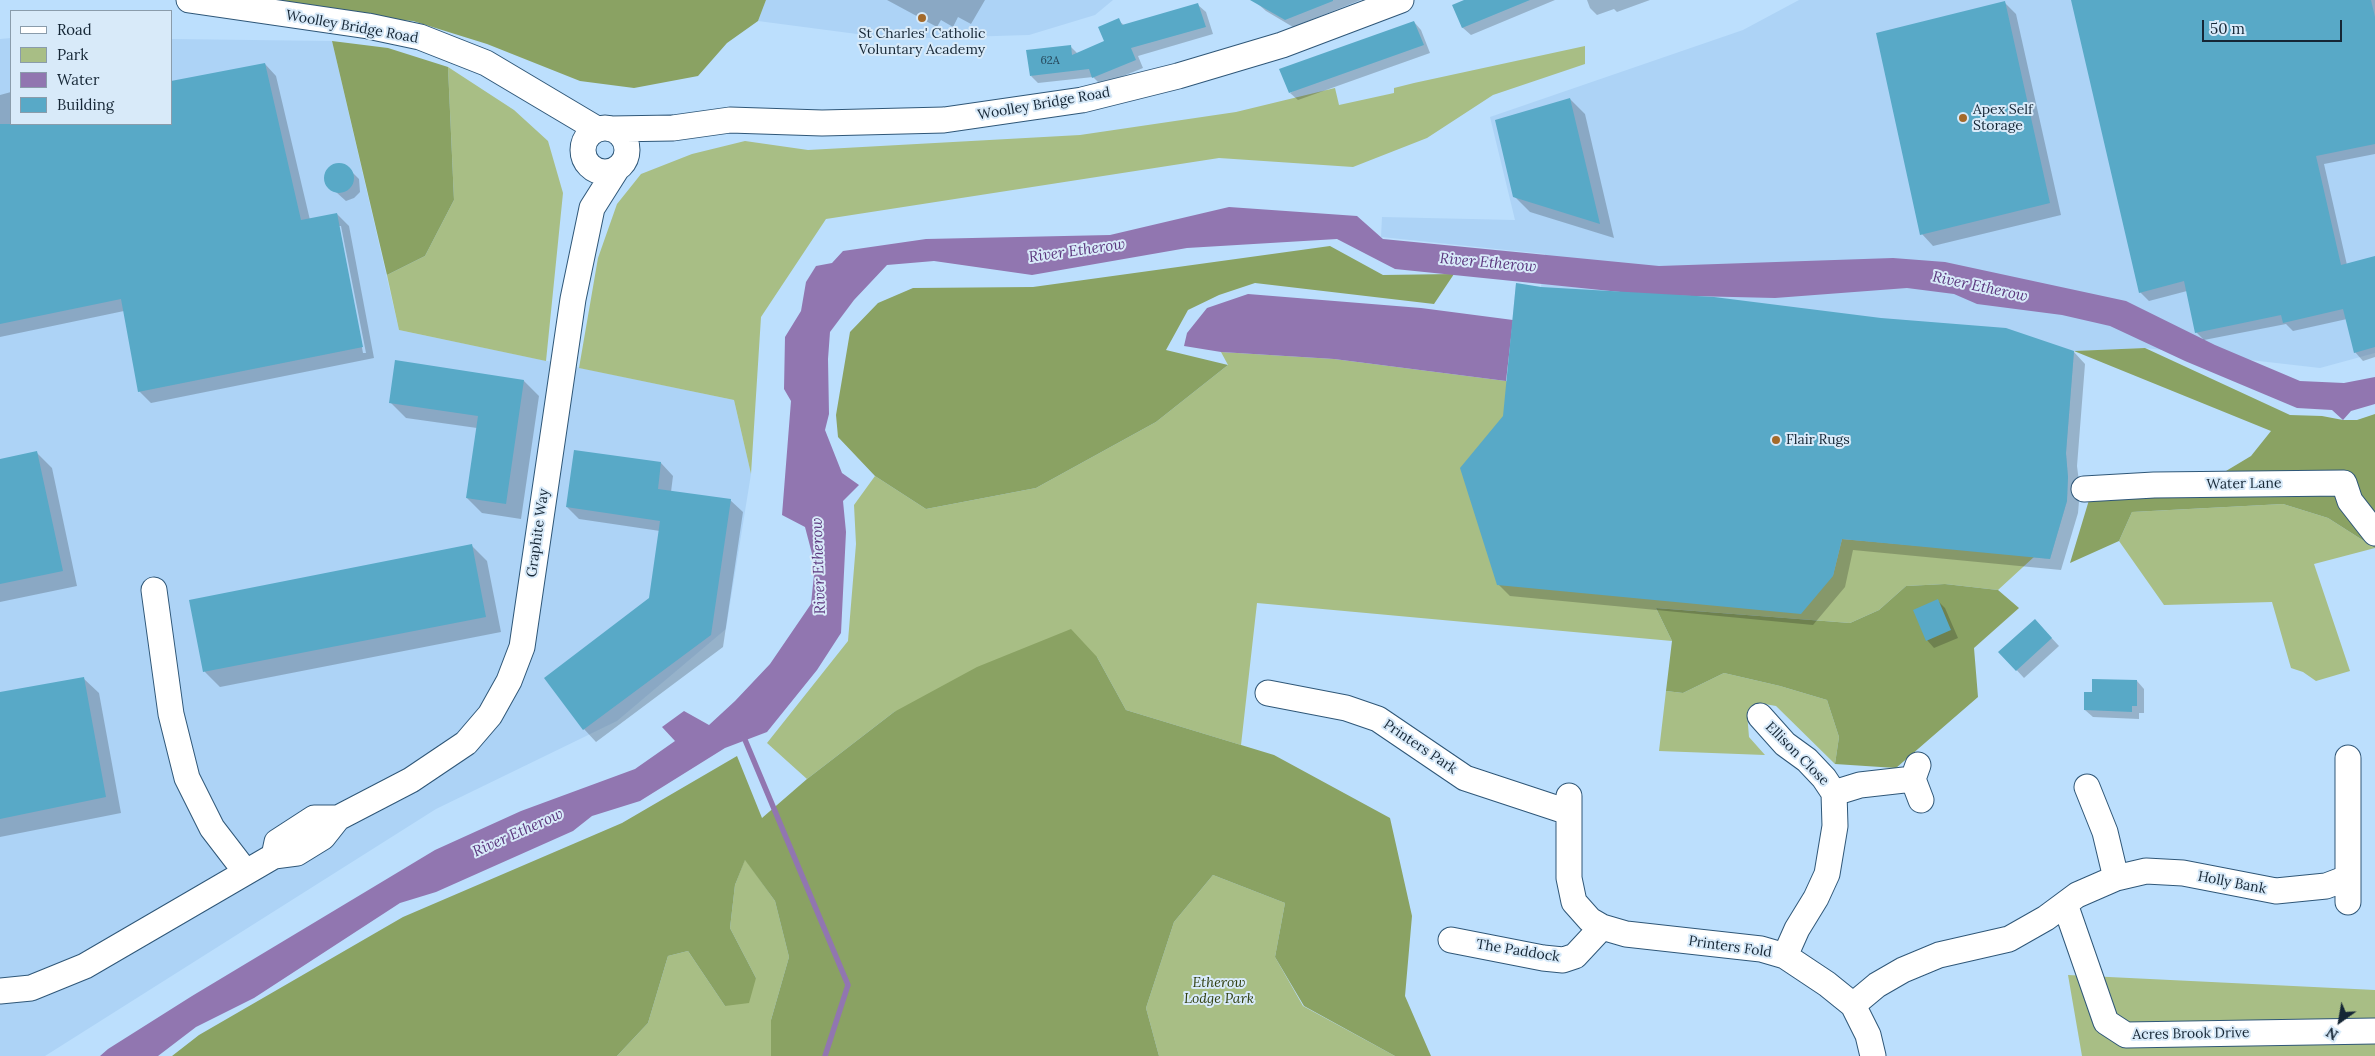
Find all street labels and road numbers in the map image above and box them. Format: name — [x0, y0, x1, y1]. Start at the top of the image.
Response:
street label: Woolley Bridge Road — [284, 7, 420, 47]
street label: Woolley Bridge Road — [976, 84, 1112, 124]
street label: Water Lane — [2206, 475, 2282, 493]
street label: Graphite Way — [523, 488, 553, 578]
street label: Printers Park — [1380, 716, 1460, 778]
street label: Ellison Close — [1762, 719, 1832, 789]
street label: Holly Bank — [2196, 868, 2268, 898]
street label: Printers Fold — [1687, 933, 1773, 961]
street label: The Paddock — [1475, 936, 1561, 966]
street label: Acres Brook Drive — [2132, 1025, 2250, 1043]

